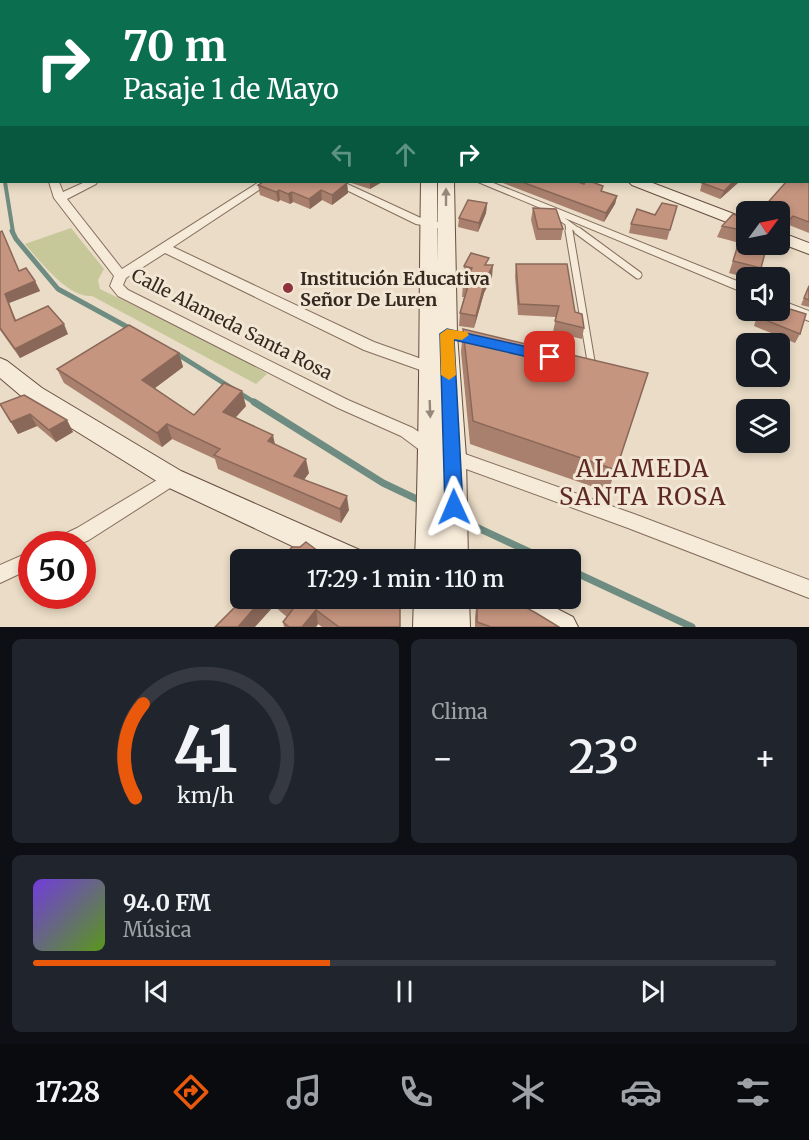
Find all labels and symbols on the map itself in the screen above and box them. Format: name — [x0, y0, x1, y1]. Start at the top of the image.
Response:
one-way arrow — [441, 188, 451, 207]
north arrow — [736, 201, 790, 255]
street label: Calle Alameda Santa Rosa — [128, 263, 336, 385]
place label: Institución Educativa Señor De Luren — [300, 267, 490, 311]
marker: Institución Educativa Señor De Luren — [281, 281, 295, 295]
pin — [524, 331, 575, 382]
one-way arrow — [425, 399, 434, 418]
district label: ALAMEDA SANTA ROSA — [559, 453, 727, 512]
position arrow — [422, 475, 486, 539]
speed limit sign: 50 — [18, 531, 96, 609]

